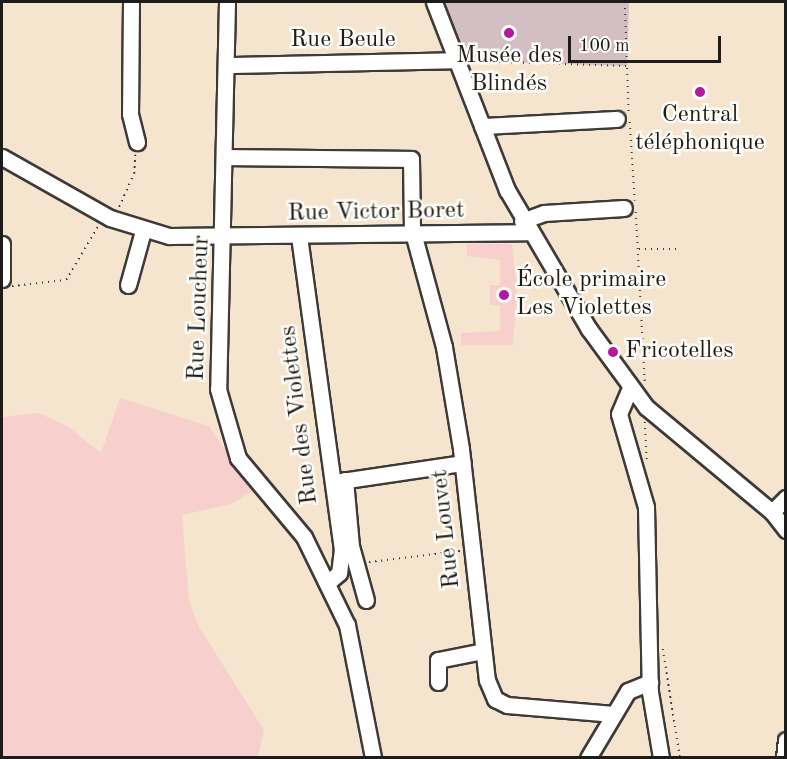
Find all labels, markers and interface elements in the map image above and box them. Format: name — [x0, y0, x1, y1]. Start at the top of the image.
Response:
scale bar — [571, 24, 724, 62]
marker: Musée des Blindés — [502, 26, 516, 40]
street label: Rue Beule — [290, 27, 396, 55]
text: 100 m — [579, 37, 630, 55]
place label: Musée des Blindés — [456, 43, 562, 99]
marker: Central téléphonique — [693, 85, 707, 99]
place label: Central téléphonique — [635, 102, 765, 158]
street label: Rue Victor Boret — [287, 197, 465, 229]
street label: Rue Loucheur — [183, 235, 217, 381]
place label: École primaire Les Violettes — [516, 267, 666, 323]
marker: École primaire Les Violettes — [497, 288, 511, 302]
street label: Rue des Violettes — [275, 324, 325, 506]
place label: Fricotelles — [625, 338, 734, 366]
marker: Fricotelles — [606, 345, 620, 359]
street label: Rue Louvet — [426, 468, 468, 590]

